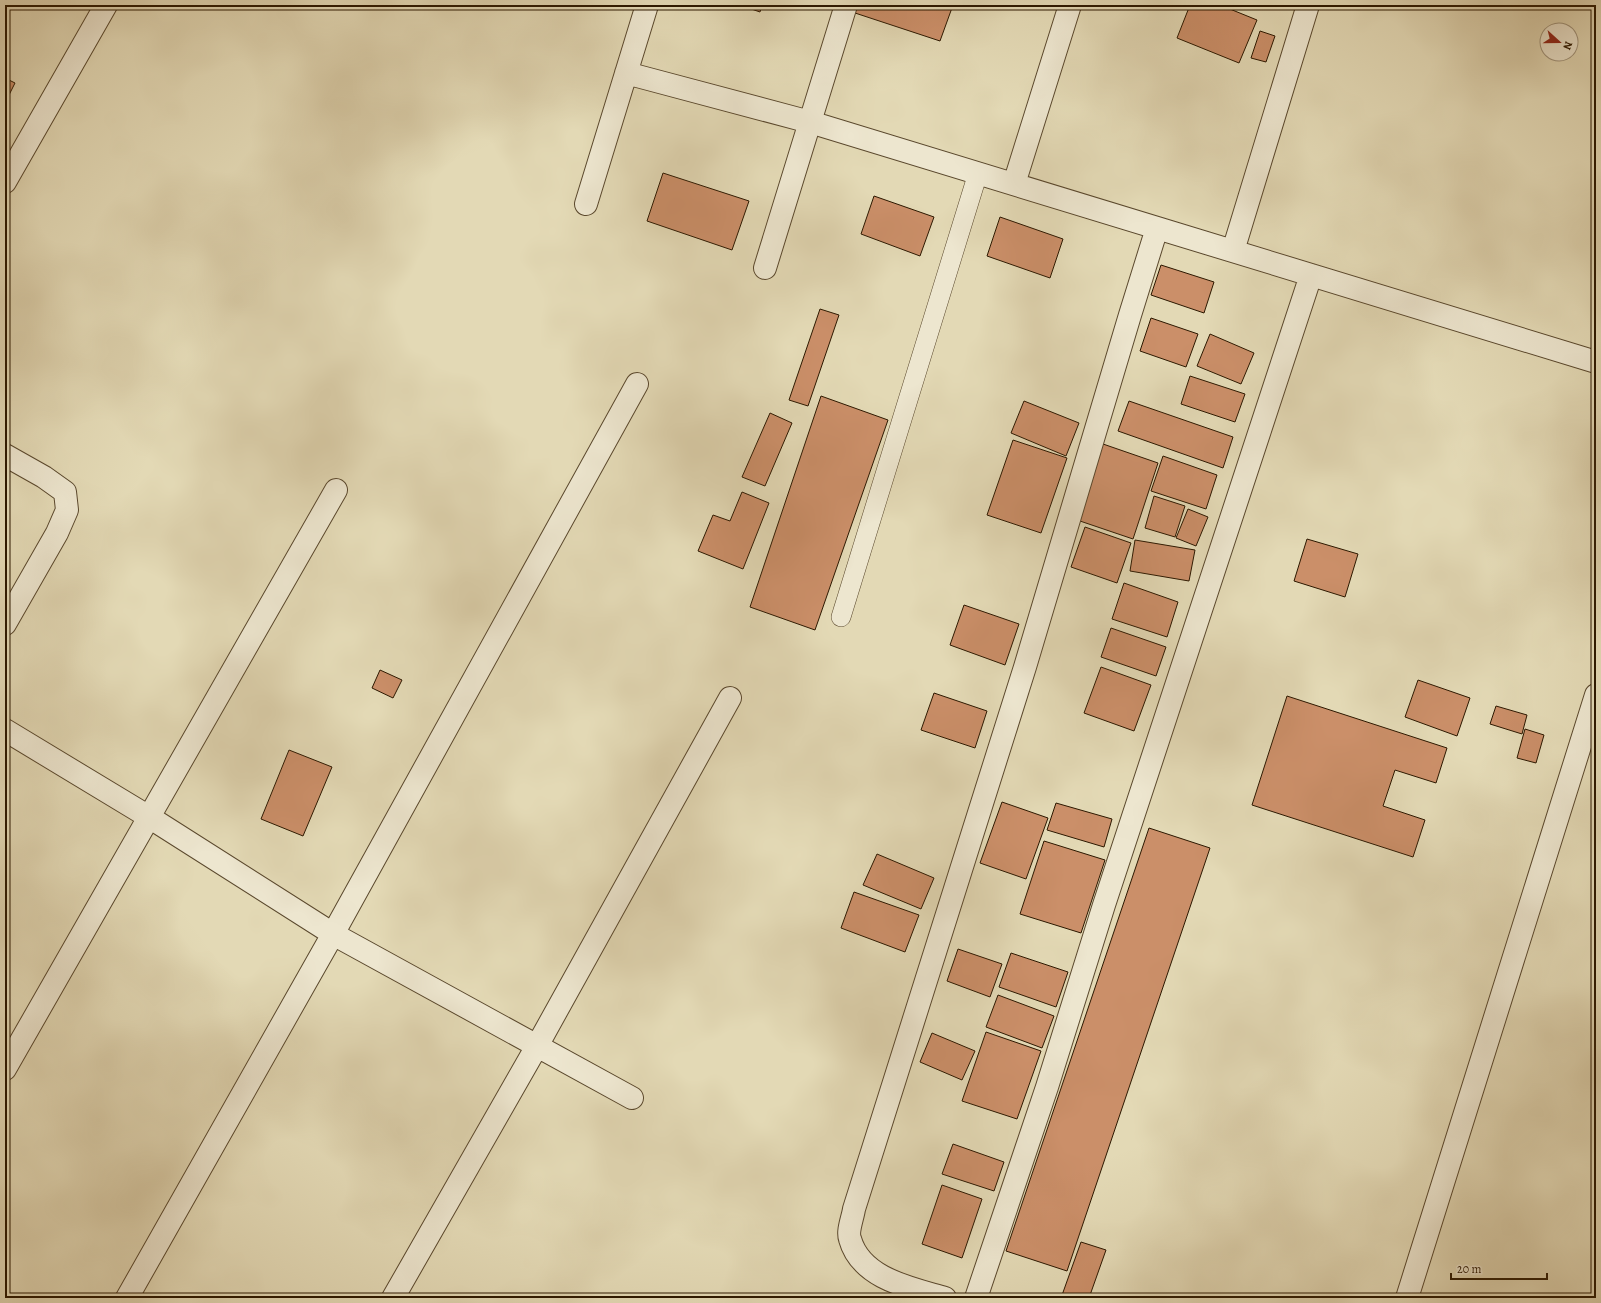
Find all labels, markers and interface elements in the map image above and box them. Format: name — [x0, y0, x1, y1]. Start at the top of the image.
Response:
north arrow — [1539, 22, 1579, 62]
text: N — [1559, 39, 1576, 52]
scale bar — [1451, 1255, 1547, 1281]
text: 20 m — [1457, 1261, 1481, 1277]

